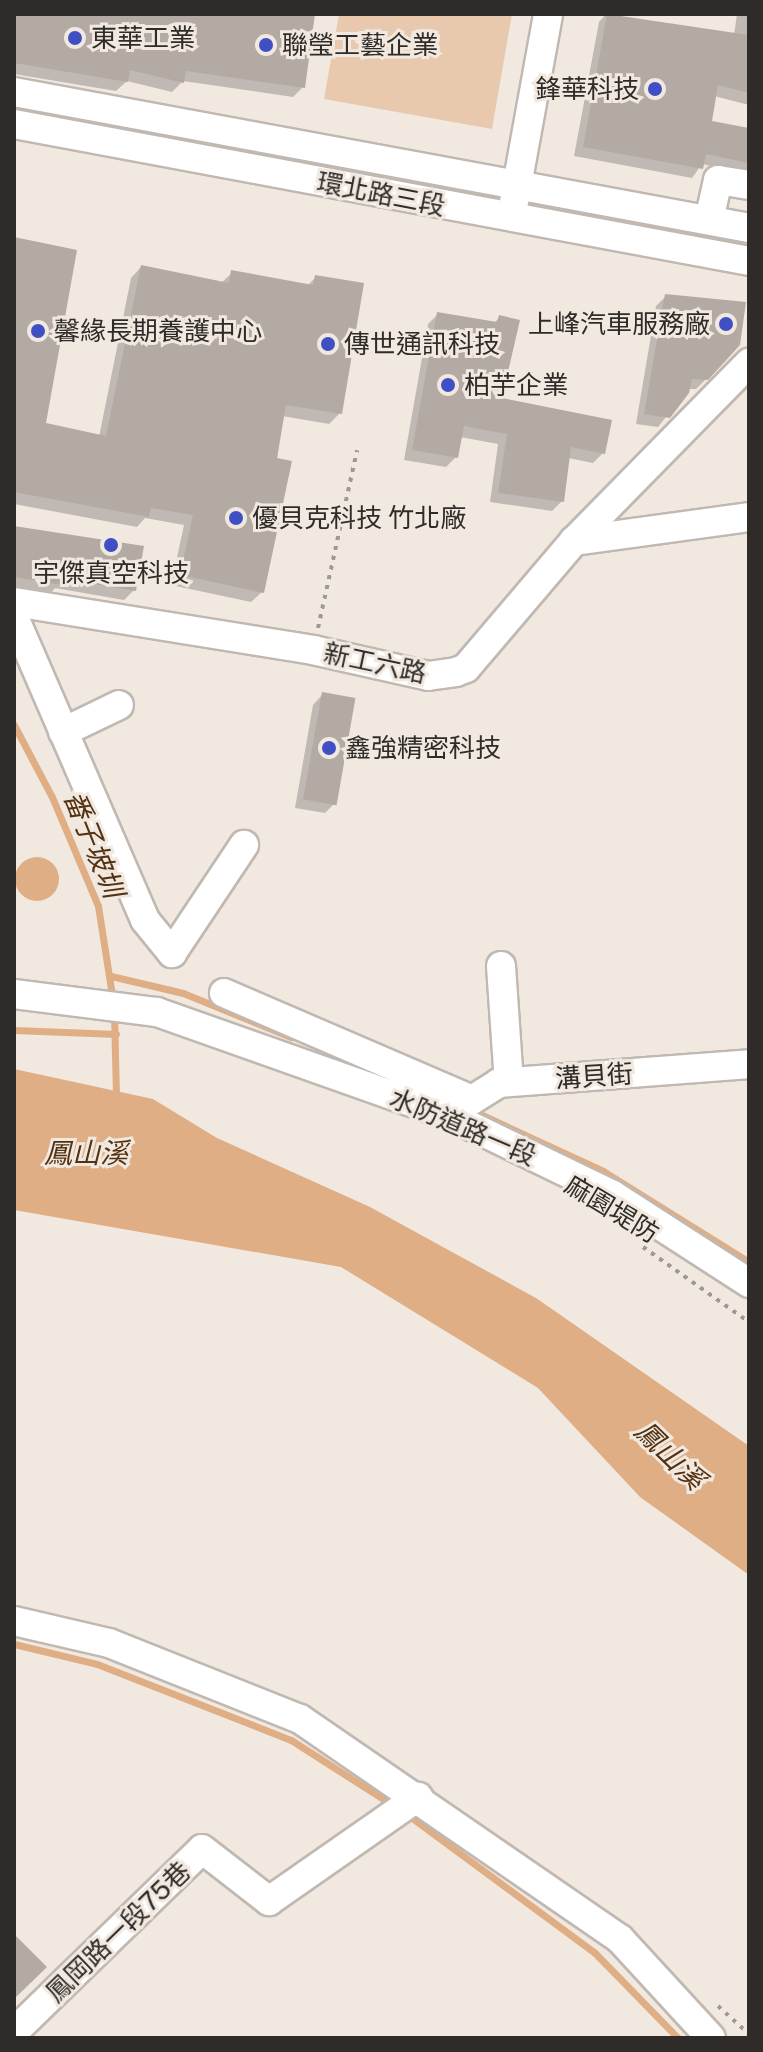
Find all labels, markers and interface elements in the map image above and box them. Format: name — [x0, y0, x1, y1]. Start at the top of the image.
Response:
place label: 東華工業 — [91, 22, 195, 54]
marker: 東華工業 — [66, 29, 84, 47]
place label: 聯瑩工藝企業 — [282, 29, 438, 61]
marker: 聯瑩工藝企業 — [257, 36, 275, 54]
place label: 鋒華科技 — [535, 73, 639, 105]
marker: 鋒華科技 — [646, 80, 664, 98]
street label: 環北路三段 — [314, 166, 448, 222]
place label: 上峰汽車服務廠 — [528, 308, 710, 340]
place label: 馨緣長期養護中心 — [54, 315, 262, 347]
marker: 上峰汽車服務廠 — [717, 315, 735, 333]
marker: 馨緣長期養護中心 — [29, 322, 47, 340]
place label: 傳世通訊科技 — [344, 328, 500, 360]
marker: 傳世通訊科技 — [319, 335, 337, 353]
place label: 柏芋企業 — [464, 369, 568, 401]
marker: 柏芋企業 — [439, 376, 457, 394]
place label: 優貝克科技 竹北廠 — [252, 502, 466, 534]
marker: 優貝克科技 竹北廠 — [227, 509, 245, 527]
marker: 宇傑真空科技 — [102, 536, 120, 554]
place label: 宇傑真空科技 — [33, 557, 189, 589]
street label: 新工六路 — [321, 637, 429, 689]
place label: 鑫強精密科技 — [345, 732, 501, 764]
marker: 鑫強精密科技 — [320, 739, 338, 757]
water label: 番子坡圳 — [57, 786, 131, 902]
street label: 溝貝街 — [554, 1058, 634, 1094]
street label: 水防道路一段 — [385, 1082, 541, 1172]
water label: 鳳山溪 — [44, 1136, 128, 1170]
street label: 麻園堤防 — [559, 1169, 665, 1249]
water label: 鳳山溪 — [628, 1414, 712, 1496]
street label: 鳳岡路一段75巷 — [39, 1855, 197, 2009]

